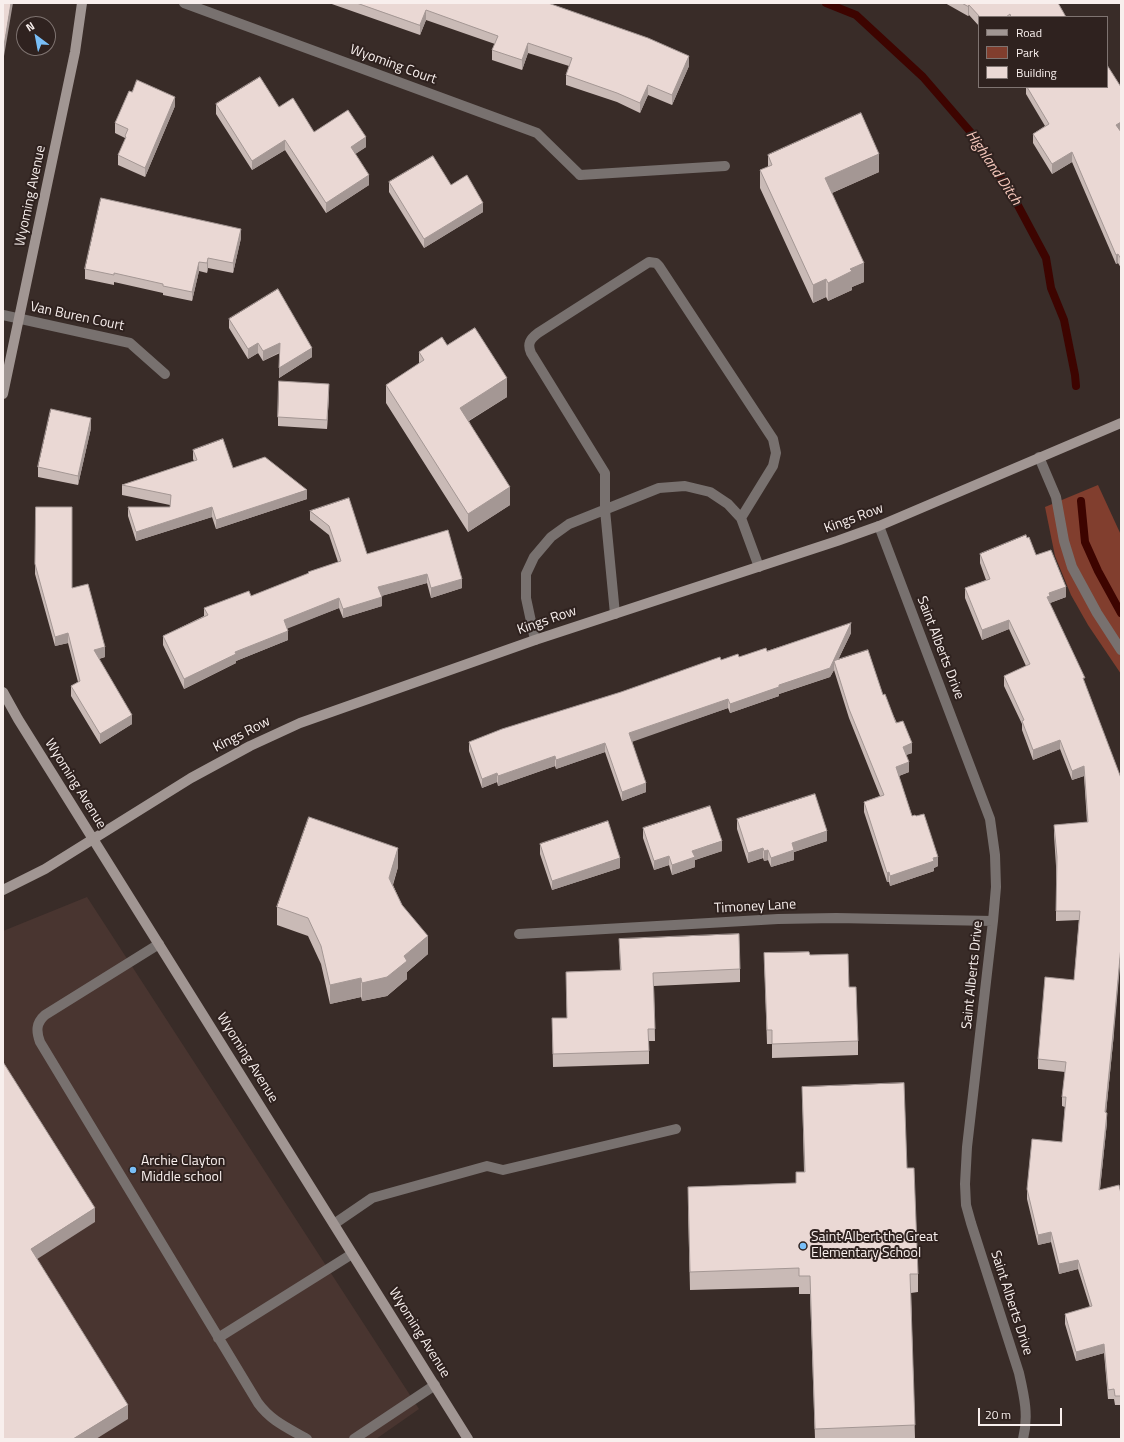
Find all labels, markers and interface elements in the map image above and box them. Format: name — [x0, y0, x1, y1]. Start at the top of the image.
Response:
north arrow — [16, 16, 56, 56]
legend — [978, 16, 1108, 88]
text: N — [23, 18, 38, 35]
text: Road — [1016, 23, 1042, 42]
street label: Wyoming Court — [347, 42, 439, 88]
text: Park — [1016, 43, 1039, 62]
text: Building — [1016, 63, 1057, 82]
water label: Highland Ditch — [961, 127, 1025, 209]
street label: Wyoming Avenue — [12, 144, 50, 248]
street label: Van Buren Court — [28, 299, 126, 335]
street label: Kings Row — [822, 501, 886, 537]
street label: Saint Alberts Drive — [913, 594, 967, 702]
street label: Kings Row — [515, 603, 579, 639]
street label: Kings Row — [211, 713, 273, 757]
street label: Wyoming Avenue — [41, 736, 109, 832]
street label: Timoney Lane — [714, 896, 796, 918]
street label: Saint Alberts Drive — [959, 920, 987, 1030]
street label: Wyoming Avenue — [213, 1010, 281, 1106]
place label: Archie Clayton Middle school — [141, 1154, 225, 1186]
marker: Archie Clayton Middle school — [128, 1165, 138, 1175]
place label: Saint Albert the Great Elementary School — [811, 1230, 938, 1262]
marker: Saint Albert the Great Elementary School — [798, 1241, 808, 1251]
street label: Saint Alberts Drive — [986, 1249, 1036, 1357]
street label: Wyoming Avenue — [385, 1285, 453, 1381]
scale bar — [980, 1400, 1064, 1426]
text: 20 m — [985, 1405, 1011, 1424]

